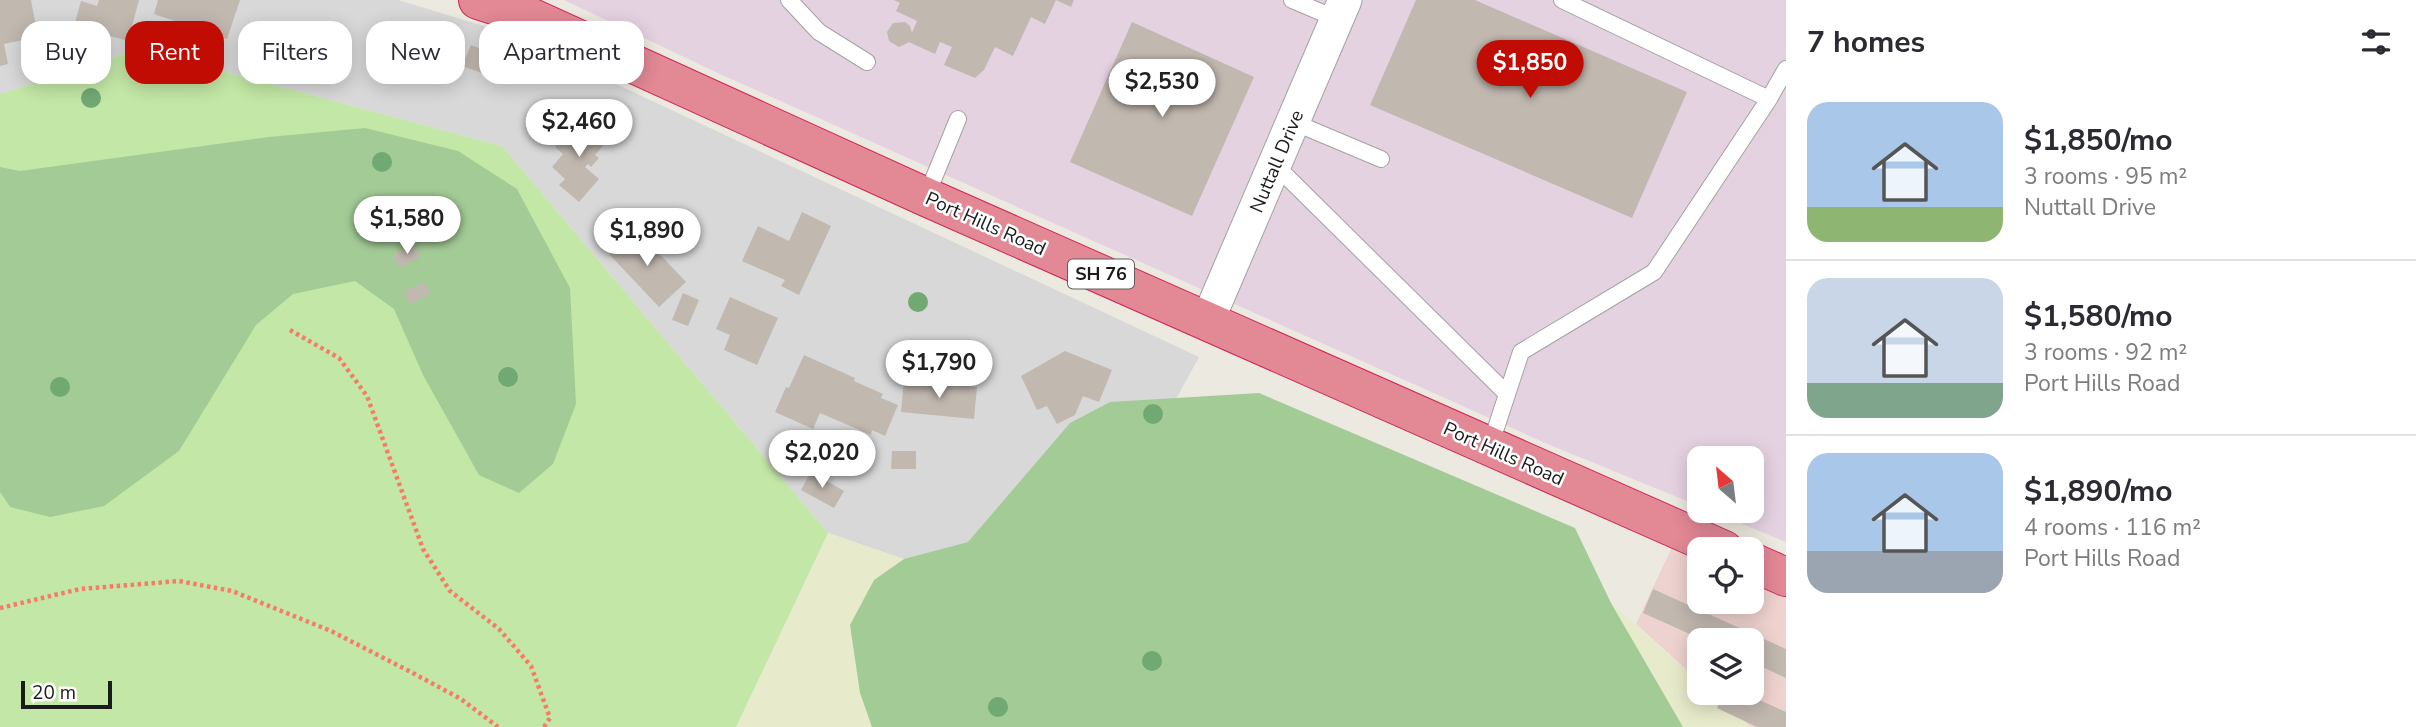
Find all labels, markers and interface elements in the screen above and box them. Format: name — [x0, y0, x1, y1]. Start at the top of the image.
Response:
chip: Buy — [21, 21, 111, 84]
chip: Rent — [125, 21, 224, 84]
chip: Filters — [238, 21, 352, 84]
chip: New — [366, 21, 465, 84]
chip: Apartment — [479, 21, 644, 84]
text: 7 homes — [1807, 22, 1925, 63]
icon: filters — [2357, 23, 2395, 61]
pin: $1,850 — [1473, 41, 1587, 100]
text: $1,850 — [1493, 47, 1567, 78]
pin: $2,530 — [1105, 60, 1219, 119]
text: $2,530 — [1125, 66, 1199, 97]
pin: $2,460 — [522, 100, 636, 159]
text: $2,460 — [542, 106, 616, 137]
street label: Nuttall Drive — [1244, 106, 1310, 217]
text: $1,850/mo — [2024, 120, 2173, 161]
icon: home — [1863, 130, 1947, 214]
text: 3 rooms · 95 m² — [2024, 161, 2187, 192]
street label: Port Hills Road — [921, 186, 1050, 262]
text: Nuttall Drive — [2024, 192, 2156, 223]
pin: $1,580 — [350, 196, 464, 256]
text: $1,580 — [370, 203, 444, 234]
pin: $1,890 — [590, 208, 704, 268]
text: $1,890 — [610, 215, 684, 246]
road number: SH 76 — [1068, 260, 1134, 288]
text: $1,580/mo — [2024, 296, 2173, 337]
icon: home — [1863, 306, 1947, 390]
text: 3 rooms · 92 m² — [2024, 337, 2187, 368]
pin: $1,790 — [882, 340, 996, 400]
text: $1,790 — [902, 347, 976, 378]
text: Port Hills Road — [2024, 368, 2180, 399]
street label: Port Hills Road — [1439, 416, 1568, 492]
pin: $2,020 — [765, 430, 879, 490]
text: $2,020 — [785, 437, 859, 468]
north arrow — [1687, 446, 1764, 523]
map controls — [1687, 446, 1764, 705]
text: $1,890/mo — [2024, 471, 2173, 512]
icon: home — [1863, 481, 1947, 565]
text: 4 rooms · 116 m² — [2024, 512, 2201, 543]
button: locate — [1687, 537, 1764, 614]
text: Port Hills Road — [2024, 543, 2180, 574]
button: layers — [1687, 628, 1764, 705]
scale bar — [21, 678, 112, 710]
text: 20 m — [32, 680, 76, 706]

